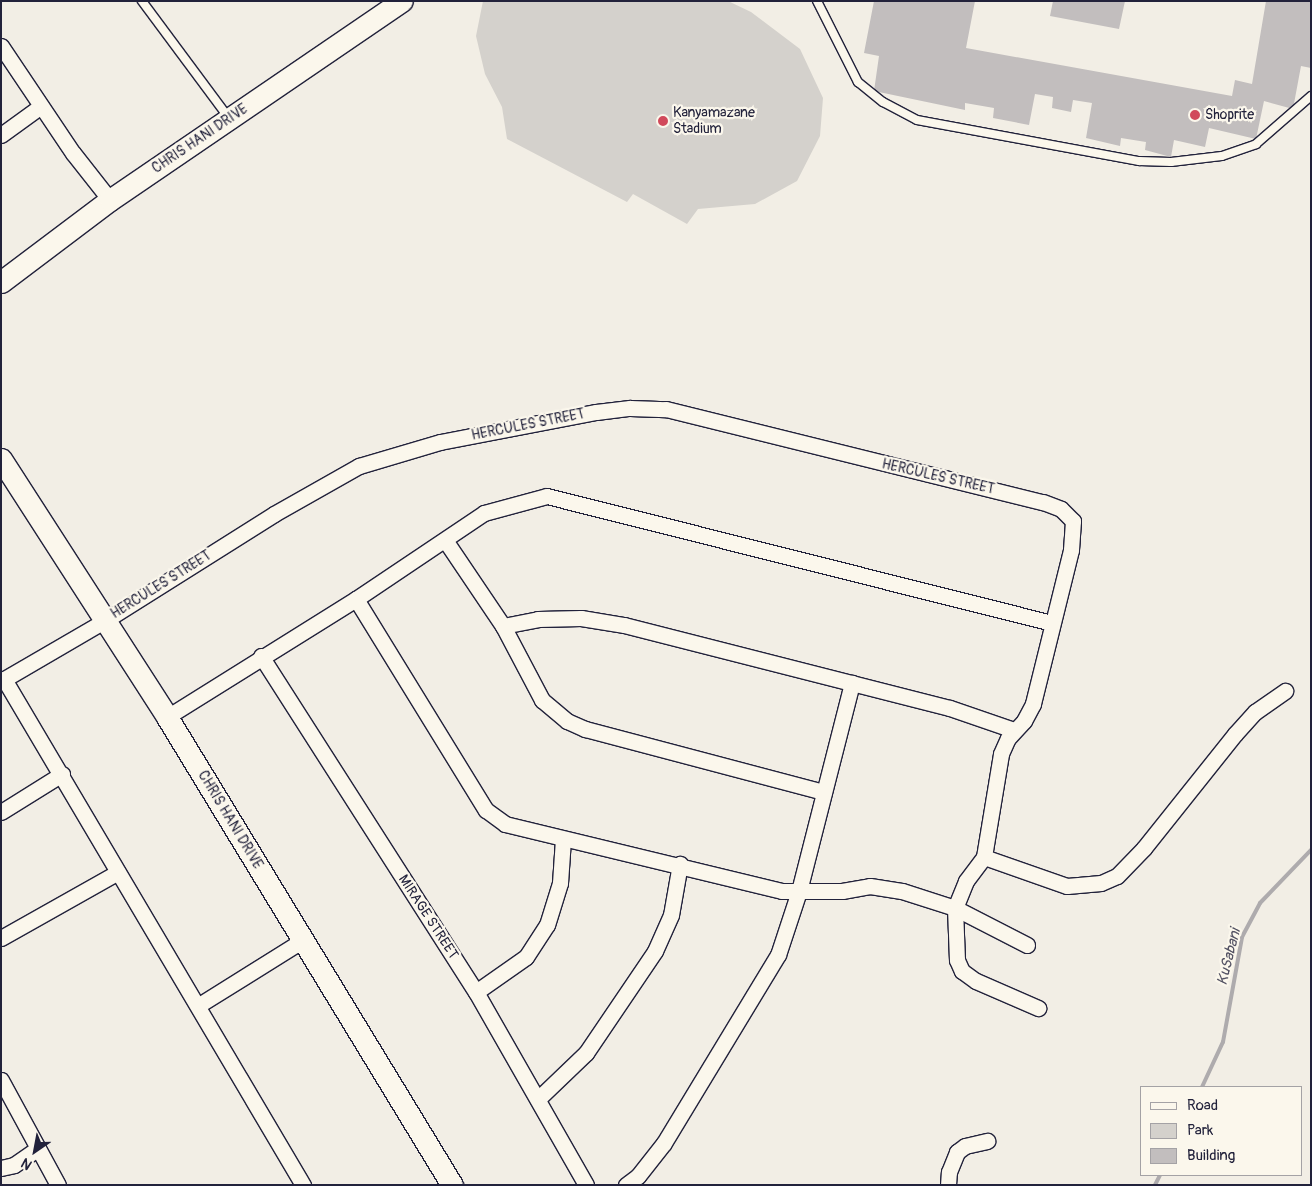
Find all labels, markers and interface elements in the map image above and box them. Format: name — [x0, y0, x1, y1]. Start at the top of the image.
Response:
street label: CHRIS HANI DRIVE — [149, 101, 251, 177]
place label: Kanyamazane Stadium — [673, 105, 755, 138]
place label: Shoprite — [1205, 107, 1254, 123]
marker: Shoprite — [1189, 109, 1201, 121]
marker: Kanyamazane Stadium — [657, 115, 669, 127]
street label: HERCULES STREET — [470, 406, 586, 444]
street label: HERCULES STREET — [880, 456, 996, 498]
street label: HERCULES STREET — [108, 547, 214, 623]
street label: CHRIS HANI DRIVE — [194, 768, 266, 872]
street label: MIRAGE STREET — [394, 872, 462, 962]
water label: KuSabani — [1213, 927, 1245, 987]
legend — [1140, 1086, 1302, 1176]
text: Road — [1187, 1096, 1218, 1115]
text: Park — [1187, 1121, 1213, 1140]
north arrow — [10, 1126, 60, 1176]
text: Building — [1187, 1146, 1235, 1165]
text: N — [18, 1154, 35, 1174]

